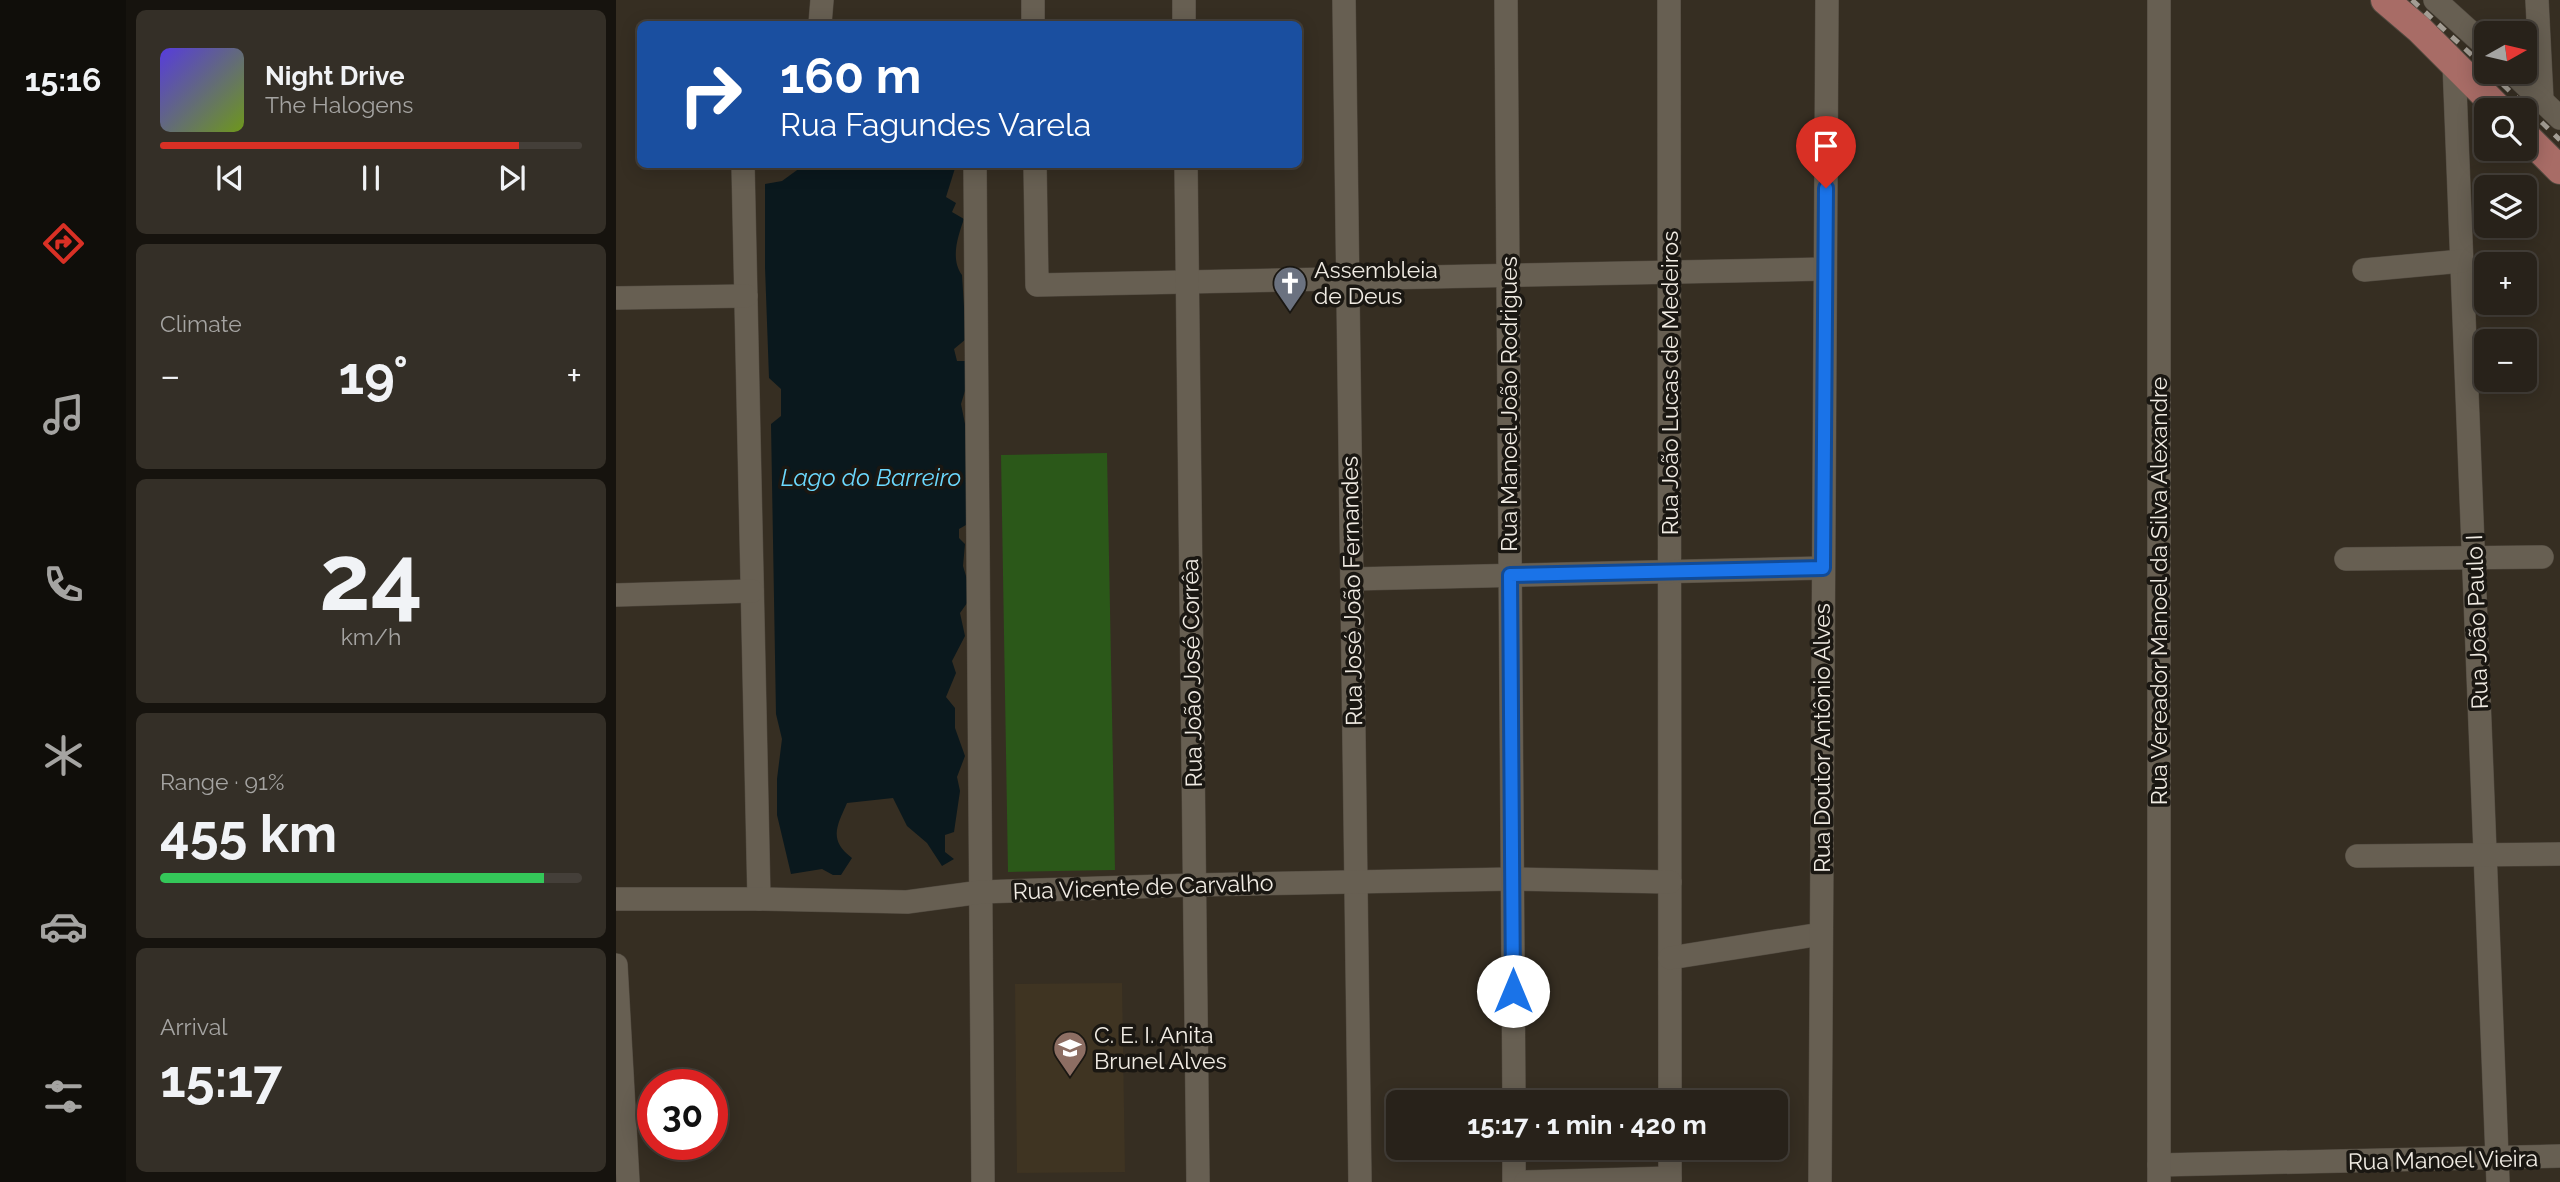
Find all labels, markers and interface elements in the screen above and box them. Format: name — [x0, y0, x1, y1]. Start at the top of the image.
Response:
north arrow — [2474, 21, 2538, 84]
map controls — [2474, 21, 2537, 392]
text: 160 m — [780, 47, 921, 104]
icon: right — [665, 49, 756, 140]
text: 15:16 — [25, 61, 101, 98]
text: Night Drive — [265, 61, 404, 91]
text: The Halogens — [265, 91, 413, 118]
button: search — [2474, 98, 2537, 161]
text: Rua Fagundes Varela — [780, 106, 1091, 143]
pin — [1796, 116, 1856, 188]
icon: arrive — [1807, 127, 1845, 165]
icon: previous — [211, 159, 249, 197]
icon: pause — [352, 159, 390, 197]
icon: next — [493, 159, 531, 197]
button: layers — [2474, 175, 2537, 238]
icon: directions — [39, 219, 88, 268]
street label: Rua João Lucas de Medeiros — [1656, 231, 1683, 535]
button: + — [2474, 252, 2537, 315]
place label: Assembleia de Deus — [1314, 256, 1438, 309]
street label: Rua Manoel João Rodrigues — [1495, 256, 1522, 552]
church icon: Assembleia de Deus — [1271, 264, 1309, 313]
text: Climate — [160, 310, 242, 337]
button: − — [2474, 329, 2537, 392]
text: 19° — [339, 345, 408, 406]
text: − — [160, 353, 180, 398]
text: + — [566, 353, 582, 398]
street label: Rua Vereador Manoel da Silva Alexandre — [2145, 377, 2172, 805]
icon: music — [39, 390, 88, 439]
street label: Rua José João Fernandes — [1336, 456, 1367, 726]
water label: Lago do Barreiro — [781, 463, 961, 492]
text: 24 — [319, 524, 423, 631]
street label: Rua João Paulo I — [2460, 534, 2493, 710]
street label: Rua João José Corrêa — [1176, 558, 1207, 788]
icon: phone — [39, 560, 88, 609]
street label: Rua Doutor Antônio Alves — [1808, 603, 1835, 873]
text: km/h — [341, 623, 401, 650]
icon: climate — [39, 731, 88, 780]
text: Range · 91% — [160, 768, 284, 795]
text: 455 km — [160, 803, 337, 864]
street label: Rua Vicente de Carvalho — [1012, 868, 1274, 905]
icon: car — [39, 902, 88, 951]
position arrow — [1476, 954, 1550, 1028]
text: Arrival — [160, 1013, 227, 1040]
place label: C. E. I. Anita Brunel Alves — [1094, 1021, 1227, 1074]
school or university icon: C. E. I. Anita Brunel Alves — [1051, 1029, 1089, 1078]
text: 15:17 — [160, 1048, 282, 1109]
speed limit sign: 30 — [637, 1069, 728, 1160]
icon: filters — [39, 1072, 88, 1121]
text: 15:17 · 1 min · 420 m — [1467, 1110, 1707, 1140]
street label: Rua Manoel Vieira — [2348, 1144, 2538, 1175]

